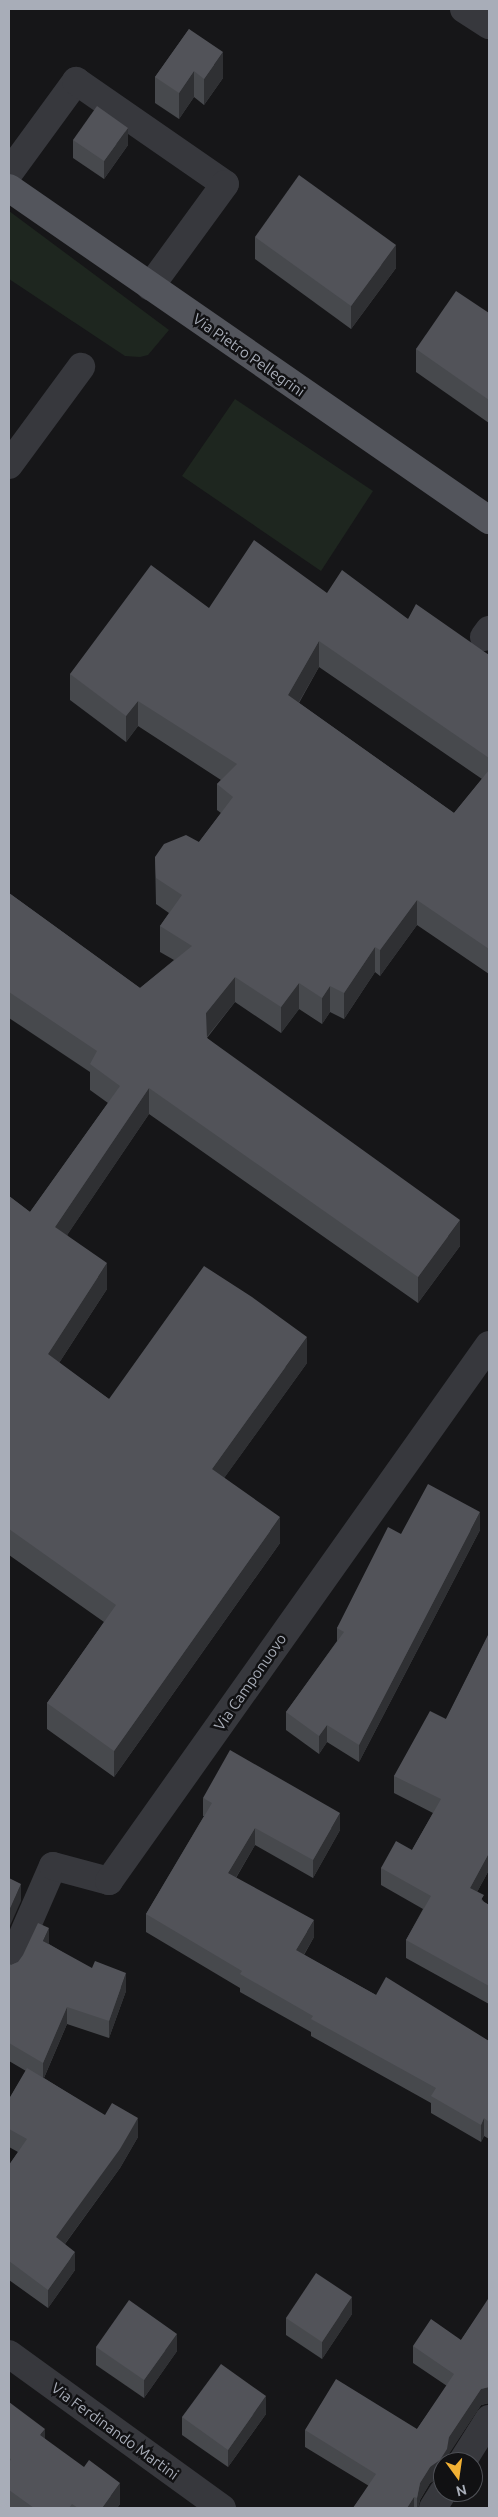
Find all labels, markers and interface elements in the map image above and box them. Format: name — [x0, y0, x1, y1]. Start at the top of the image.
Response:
street label: Via Pietro Pellegrini — [189, 310, 309, 400]
street label: Via Camponuovo — [210, 1630, 290, 1734]
street label: Via Ferdinando Martini — [48, 2379, 182, 2483]
north arrow — [433, 2452, 483, 2502]
text: N — [454, 2482, 468, 2500]

